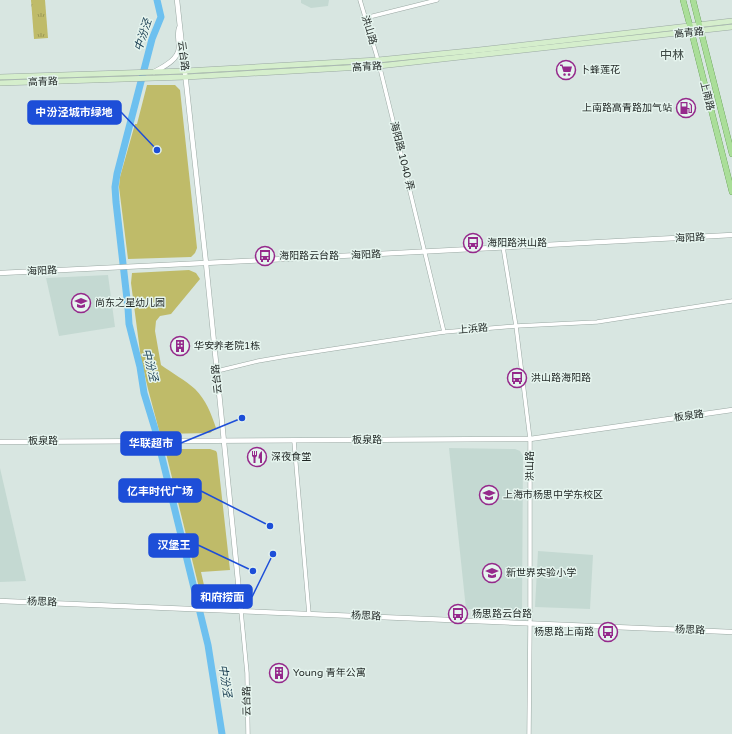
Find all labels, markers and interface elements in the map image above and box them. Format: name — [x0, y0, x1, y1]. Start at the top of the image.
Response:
street label: 洪山路 — [359, 14, 379, 46]
water label: 中汾泾 — [132, 16, 155, 53]
street label: 高青路 — [673, 25, 705, 41]
street label: 云台路 — [175, 40, 191, 72]
district label: 中林 — [660, 48, 684, 62]
supermarket icon: 卜蜂莲花 — [555, 59, 577, 81]
street label: 高青路 — [352, 60, 382, 74]
place label: 卜蜂莲花 — [580, 64, 620, 76]
street label: 高青路 — [28, 75, 58, 89]
street label: 上南路 — [698, 80, 716, 112]
fuel station icon: 上南路高青路加气站 — [675, 97, 697, 119]
callout: 中汾泾城市绿地 — [28, 101, 121, 124]
place label: 上南路高青路加气站 — [582, 102, 672, 114]
text: 中汾泾城市绿地 — [36, 106, 113, 119]
street label: 海阳路 1040 弄 — [388, 120, 416, 192]
street label: 海阳路 — [675, 231, 705, 245]
bus stop icon: 海阳路洪山路 — [462, 232, 484, 254]
place label: 海阳路洪山路 — [487, 237, 547, 249]
bus stop icon: 海阳路云台路 — [254, 245, 276, 267]
street label: 海阳路 — [351, 248, 381, 262]
place label: 海阳路云台路 — [279, 250, 339, 262]
street label: 海阳路 — [27, 264, 57, 278]
school or university icon: 尚东之星幼儿园 — [70, 292, 92, 314]
place label: 尚东之星幼儿园 — [95, 297, 165, 309]
street label: 上浜路 — [458, 322, 488, 336]
building icon: 华安养老院1栋 — [169, 335, 191, 357]
place label: 华安养老院1栋 — [194, 340, 260, 352]
water label: 中汾泾 — [140, 347, 161, 384]
street label: 云台路 — [209, 363, 225, 395]
bus stop icon: 洪山路海阳路 — [506, 367, 528, 389]
place label: 洪山路海阳路 — [531, 372, 591, 384]
street label: 板泉路 — [673, 408, 705, 424]
callout: 华联超市 — [121, 432, 181, 455]
street label: 板泉路 — [352, 434, 382, 446]
street label: 板泉路 — [28, 435, 58, 447]
text: 华联超市 — [129, 437, 173, 450]
restaurant icon: 深夜食堂 — [246, 446, 268, 468]
place label: 深夜食堂 — [271, 451, 311, 463]
street label: 洪山路 — [524, 451, 536, 481]
callout: 亿丰时代广场 — [119, 479, 201, 502]
school or university icon: 上海市杨思中学东校区 — [478, 484, 500, 506]
text: 亿丰时代广场 — [127, 485, 193, 498]
place label: 上海市杨思中学东校区 — [503, 489, 603, 501]
callout: 汉堡王 — [149, 534, 198, 557]
text: 汉堡王 — [158, 539, 191, 552]
school or university icon: 新世界实验小学 — [481, 562, 503, 584]
place label: 新世界实验小学 — [506, 567, 576, 579]
callout: 和府捞面 — [192, 585, 252, 608]
text: 和府捞面 — [200, 591, 244, 604]
street label: 杨思路 — [27, 595, 57, 609]
bus stop icon: 杨思路云台路 — [447, 603, 469, 625]
place label: 杨思路云台路 — [472, 608, 532, 620]
street label: 杨思路 — [351, 609, 381, 623]
bus stop icon: 杨思路上南路 — [597, 621, 619, 643]
street label: 杨思路 — [675, 623, 705, 637]
place label: 杨思路上南路 — [534, 626, 594, 638]
building icon: Young 青年公寓 — [268, 662, 290, 684]
water label: 中汾泾 — [216, 664, 234, 699]
place label: Young 青年公寓 — [293, 667, 366, 679]
street label: 云台路 — [241, 686, 253, 716]

